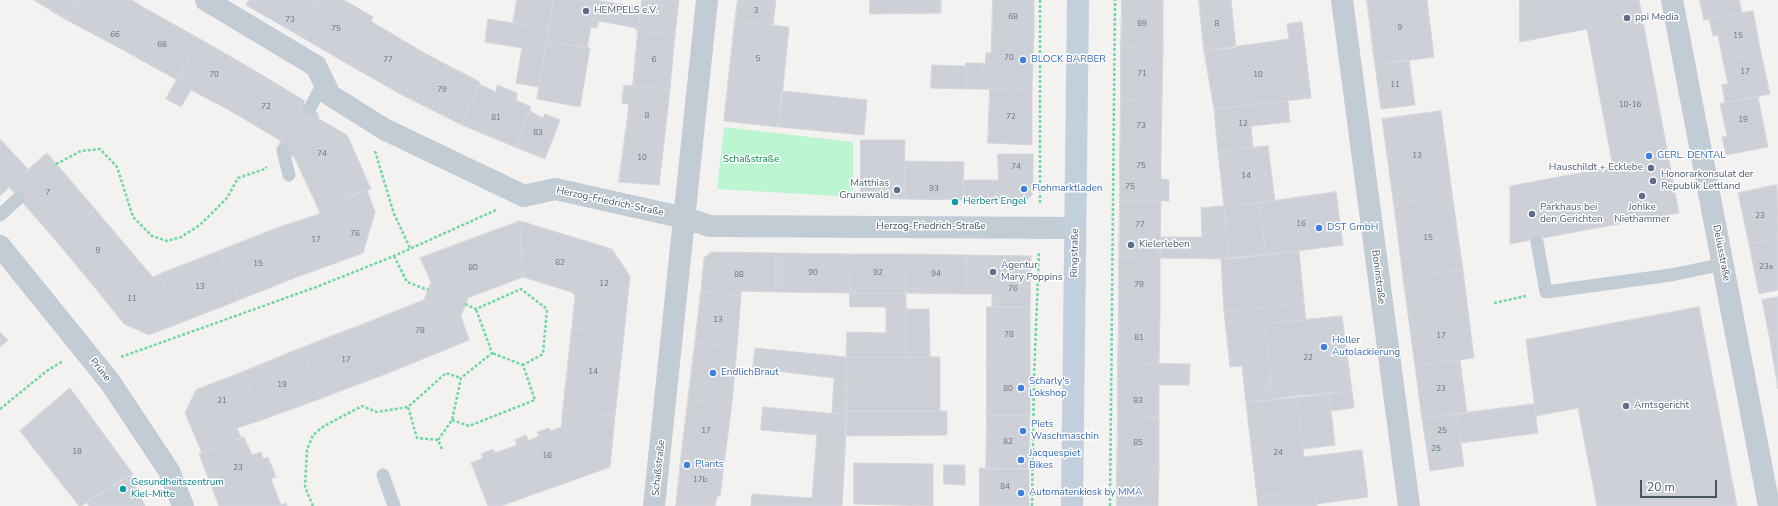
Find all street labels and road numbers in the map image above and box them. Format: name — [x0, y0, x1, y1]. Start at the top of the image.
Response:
street label: Herzog-Friedrich-Straße — [555, 185, 665, 219]
street label: Herzog-Friedrich-Straße — [876, 221, 986, 233]
street label: Deliusstraße — [1710, 224, 1732, 282]
street label: Ringstraße — [1069, 228, 1081, 278]
street label: Boninstraße — [1369, 249, 1387, 305]
street label: Prüne — [87, 356, 113, 384]
street label: Schaßstraße — [650, 439, 668, 497]

